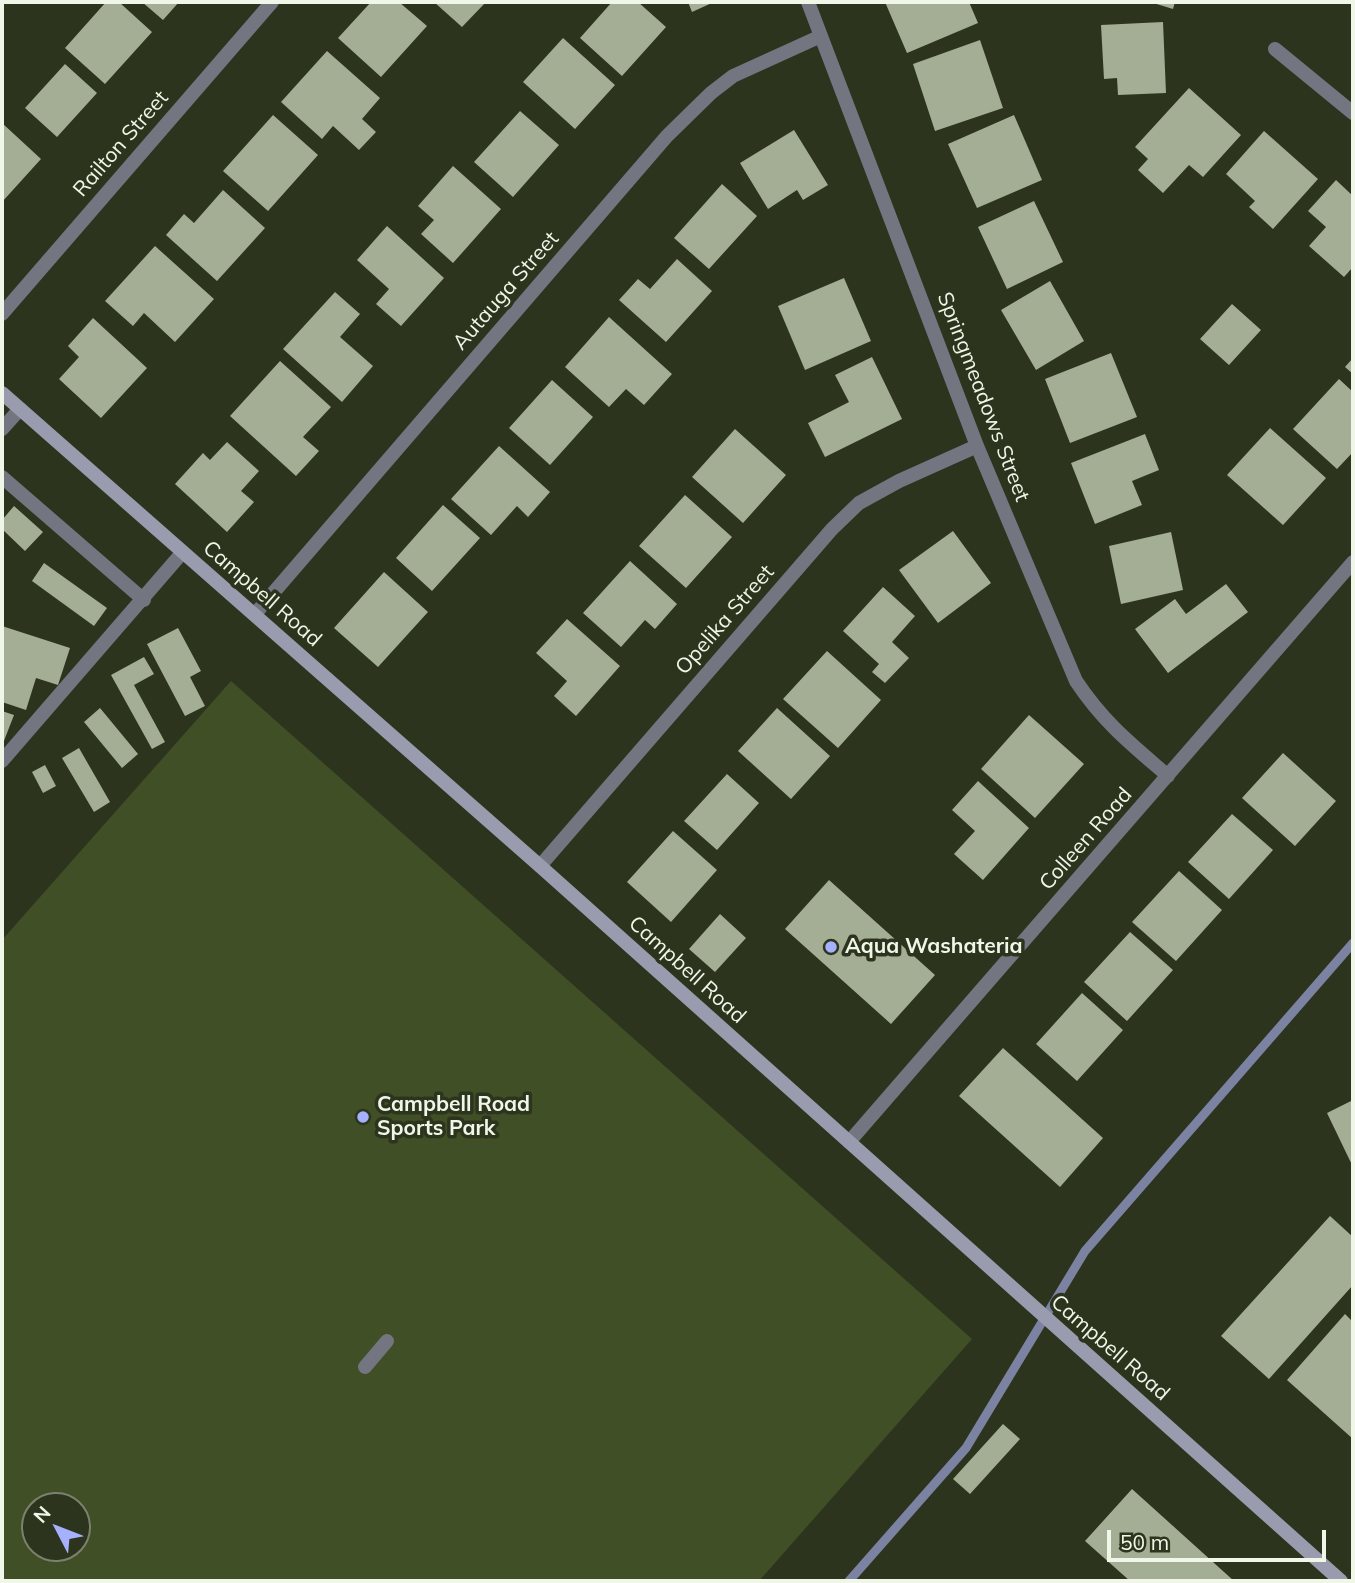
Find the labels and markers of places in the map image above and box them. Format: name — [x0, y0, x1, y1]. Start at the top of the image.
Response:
place label: Aqua Washateria — [845, 934, 1023, 960]
marker: Aqua Washateria — [823, 939, 839, 955]
place label: Campbell Road Sports Park — [377, 1092, 530, 1142]
marker: Campbell Road Sports Park — [355, 1109, 371, 1125]

